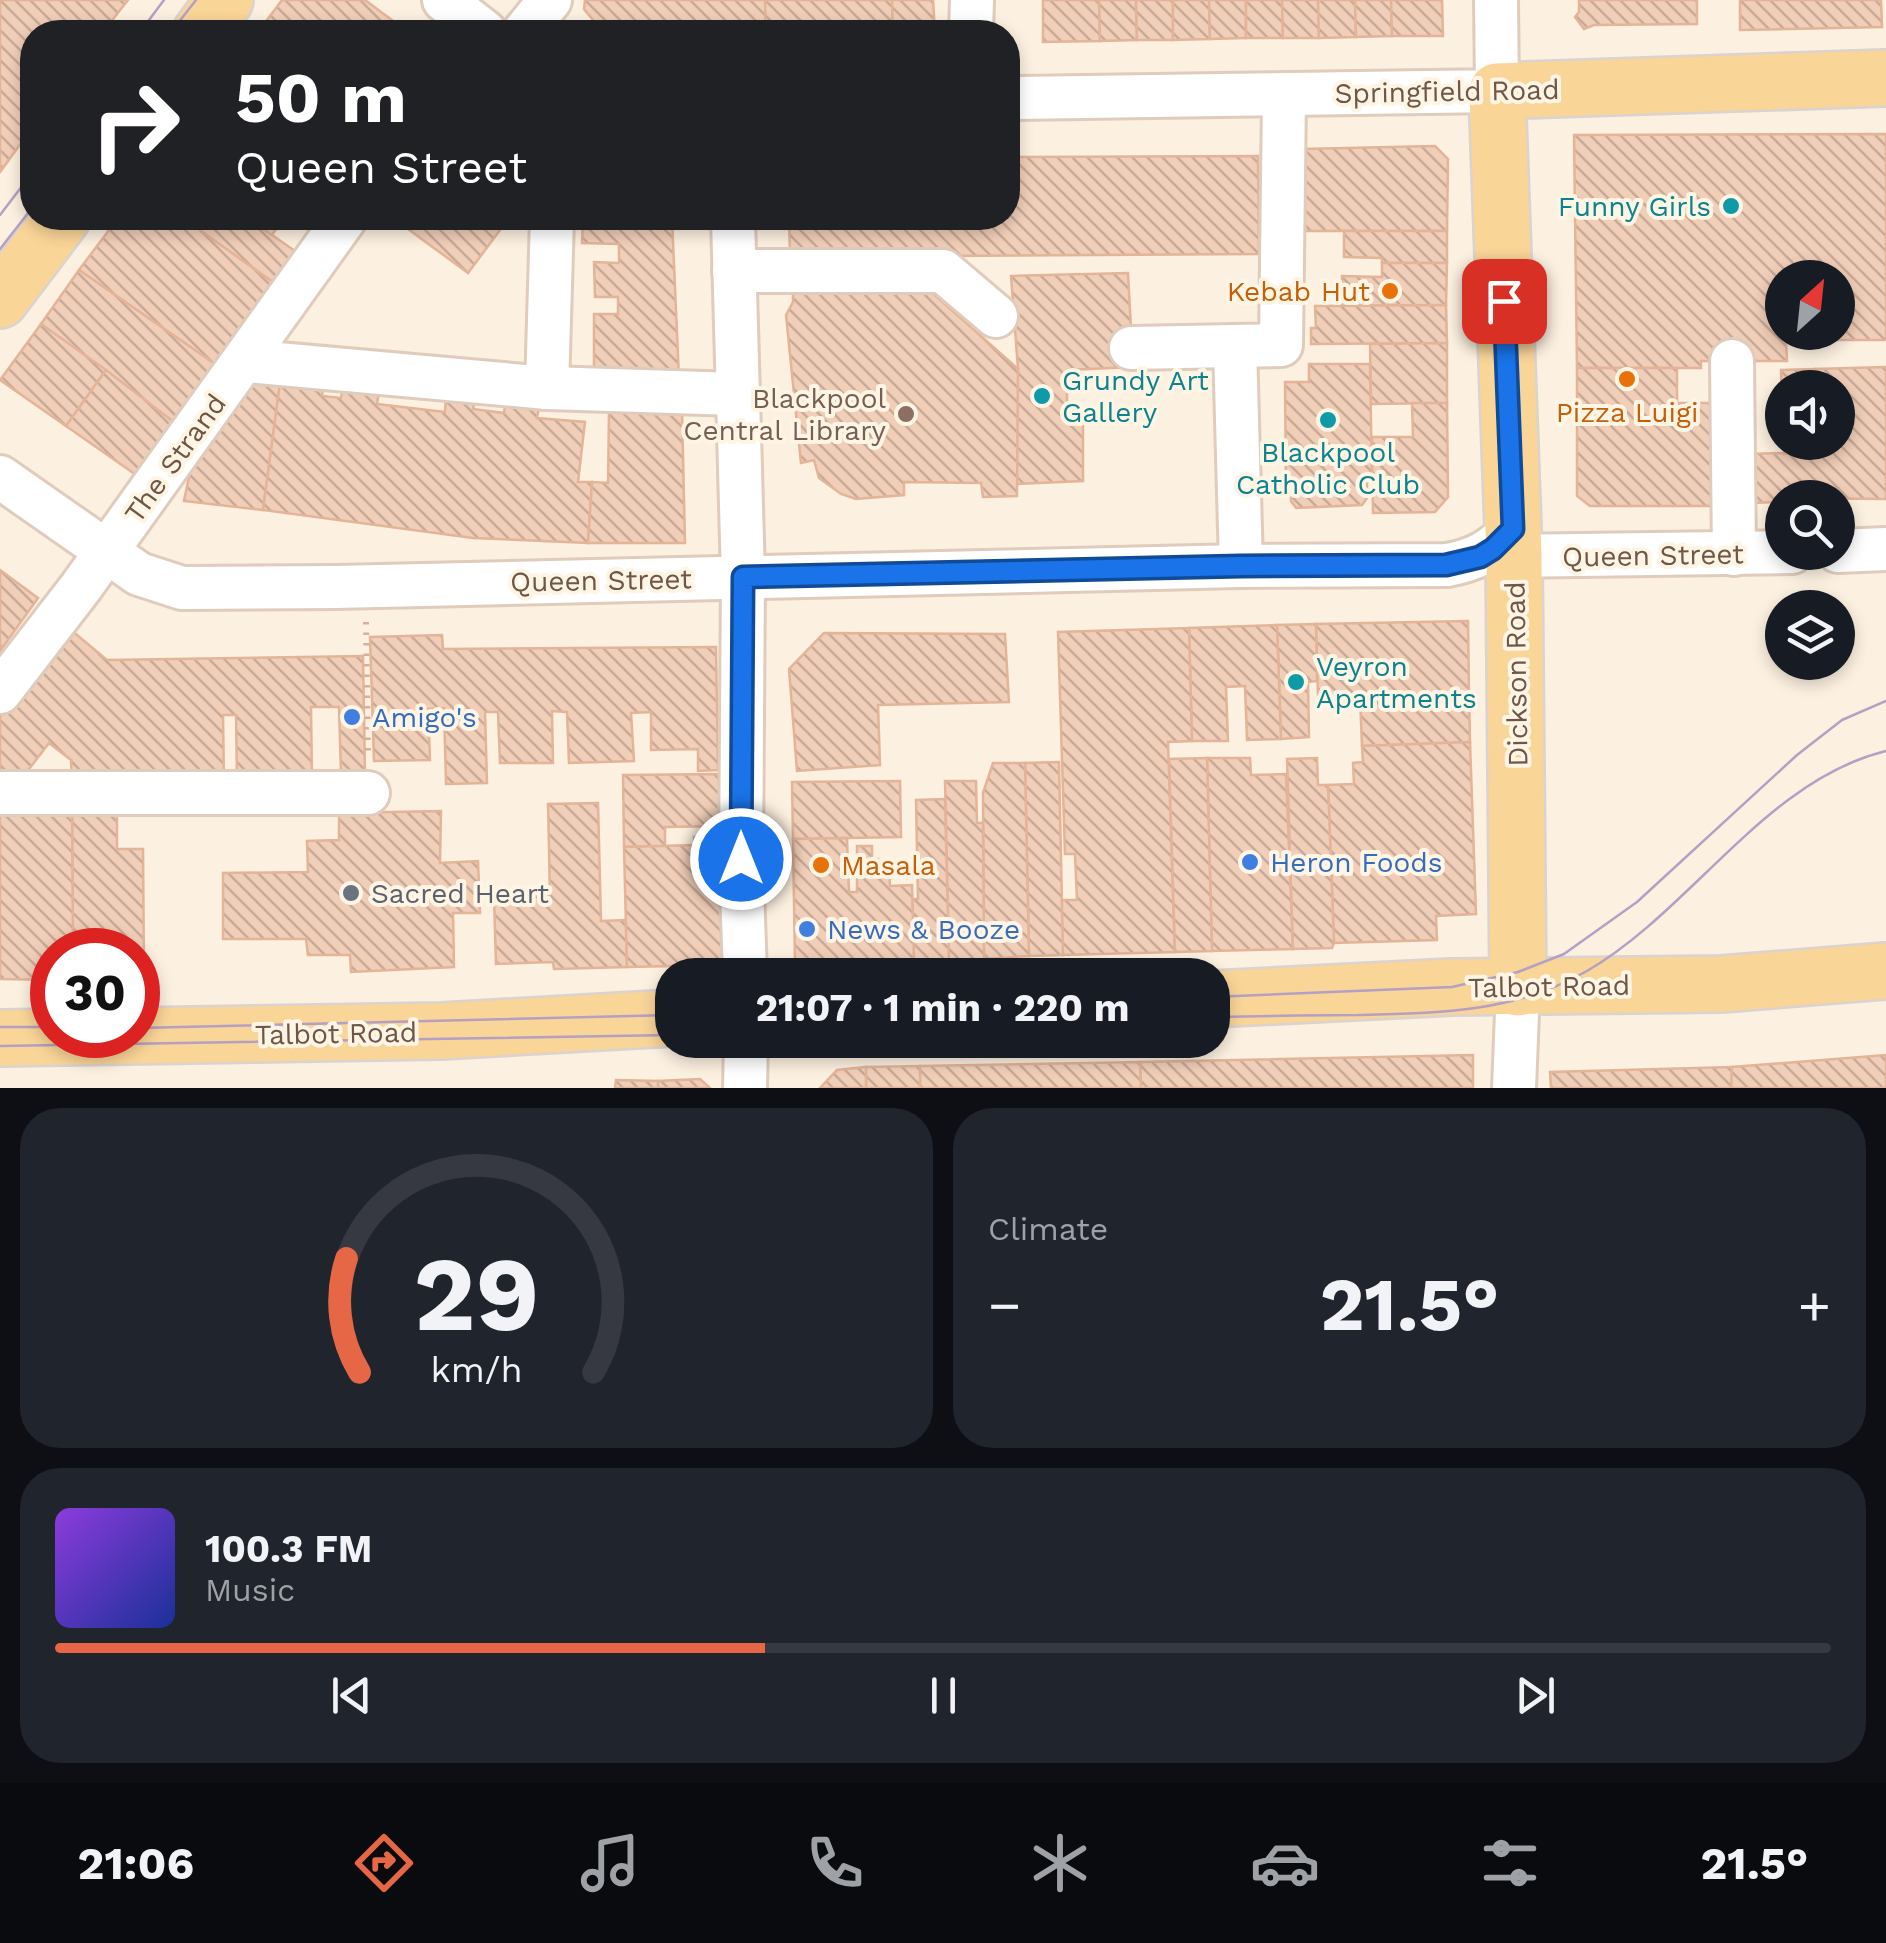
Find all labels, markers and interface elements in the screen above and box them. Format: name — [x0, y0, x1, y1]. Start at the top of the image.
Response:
text: 50 m — [235, 57, 407, 139]
icon: right — [70, 60, 200, 190]
street label: Springfield Road — [1334, 73, 1560, 110]
text: Queen Street — [235, 141, 527, 194]
place label: Funny Girls — [1558, 190, 1711, 223]
marker: Funny Girls — [1720, 195, 1742, 217]
pin — [1462, 259, 1547, 344]
north arrow — [1765, 260, 1855, 350]
map controls — [1765, 260, 1855, 680]
icon: arrive — [1477, 274, 1532, 329]
place label: Kebab Hut — [1227, 275, 1370, 308]
marker: Kebab Hut — [1379, 280, 1401, 302]
place label: Grundy Art Gallery — [1062, 364, 1209, 429]
marker: Pizza Luigi — [1616, 368, 1638, 390]
button: sound — [1765, 370, 1855, 460]
place label: Blackpool Central Library — [683, 382, 887, 447]
marker: Grundy Art Gallery — [1031, 385, 1053, 407]
street label: The Strand — [118, 388, 233, 529]
place label: Pizza Luigi — [1556, 396, 1698, 429]
marker: Blackpool Central Library — [895, 403, 917, 425]
marker: Blackpool Catholic Club — [1317, 409, 1339, 431]
place label: Blackpool Catholic Club — [1236, 436, 1420, 501]
button: search — [1765, 480, 1855, 570]
street label: Queen Street — [1562, 537, 1744, 574]
street label: Queen Street — [510, 562, 692, 599]
street label: Dickson Road — [1498, 581, 1535, 767]
button: layers — [1765, 590, 1855, 680]
place label: Veyron Apartments — [1316, 650, 1477, 715]
marker: Veyron Apartments — [1285, 671, 1307, 693]
place label: Amigo's — [372, 701, 477, 734]
marker: Amigo's — [341, 706, 363, 728]
position arrow — [689, 807, 793, 911]
place label: Heron Foods — [1270, 846, 1443, 879]
place label: Masala — [841, 849, 936, 882]
marker: Heron Foods — [1239, 851, 1261, 873]
marker: Masala — [810, 854, 832, 876]
place label: Sacred Heart — [371, 877, 549, 910]
marker: Sacred Heart — [340, 882, 362, 904]
place label: News & Booze — [827, 913, 1020, 946]
marker: News & Booze — [796, 918, 818, 940]
speed limit sign: 30 — [30, 928, 160, 1058]
street label: Talbot Road — [1468, 969, 1630, 1004]
text: 21:07 · 1 min · 220 m — [755, 986, 1130, 1030]
street label: Talbot Road — [255, 1016, 417, 1051]
text: Climate — [988, 1210, 1108, 1248]
text: 29 — [413, 1233, 540, 1355]
text: 21.5° — [1320, 1260, 1499, 1348]
text: − — [988, 1273, 1021, 1337]
text: + — [1798, 1273, 1831, 1337]
text: km/h — [430, 1349, 523, 1391]
text: 100.3 FM — [205, 1527, 372, 1571]
text: Music — [205, 1571, 295, 1609]
icon: previous — [324, 1668, 379, 1723]
icon: pause — [916, 1668, 971, 1723]
icon: next — [1508, 1668, 1563, 1723]
icon: directions — [349, 1828, 419, 1898]
icon: music — [575, 1828, 645, 1898]
icon: phone — [800, 1828, 870, 1898]
icon: climate — [1025, 1828, 1095, 1898]
icon: car — [1250, 1828, 1320, 1898]
icon: filters — [1475, 1828, 1545, 1898]
text: 21:06 — [78, 1837, 194, 1890]
text: 21.5° — [1701, 1837, 1808, 1890]

